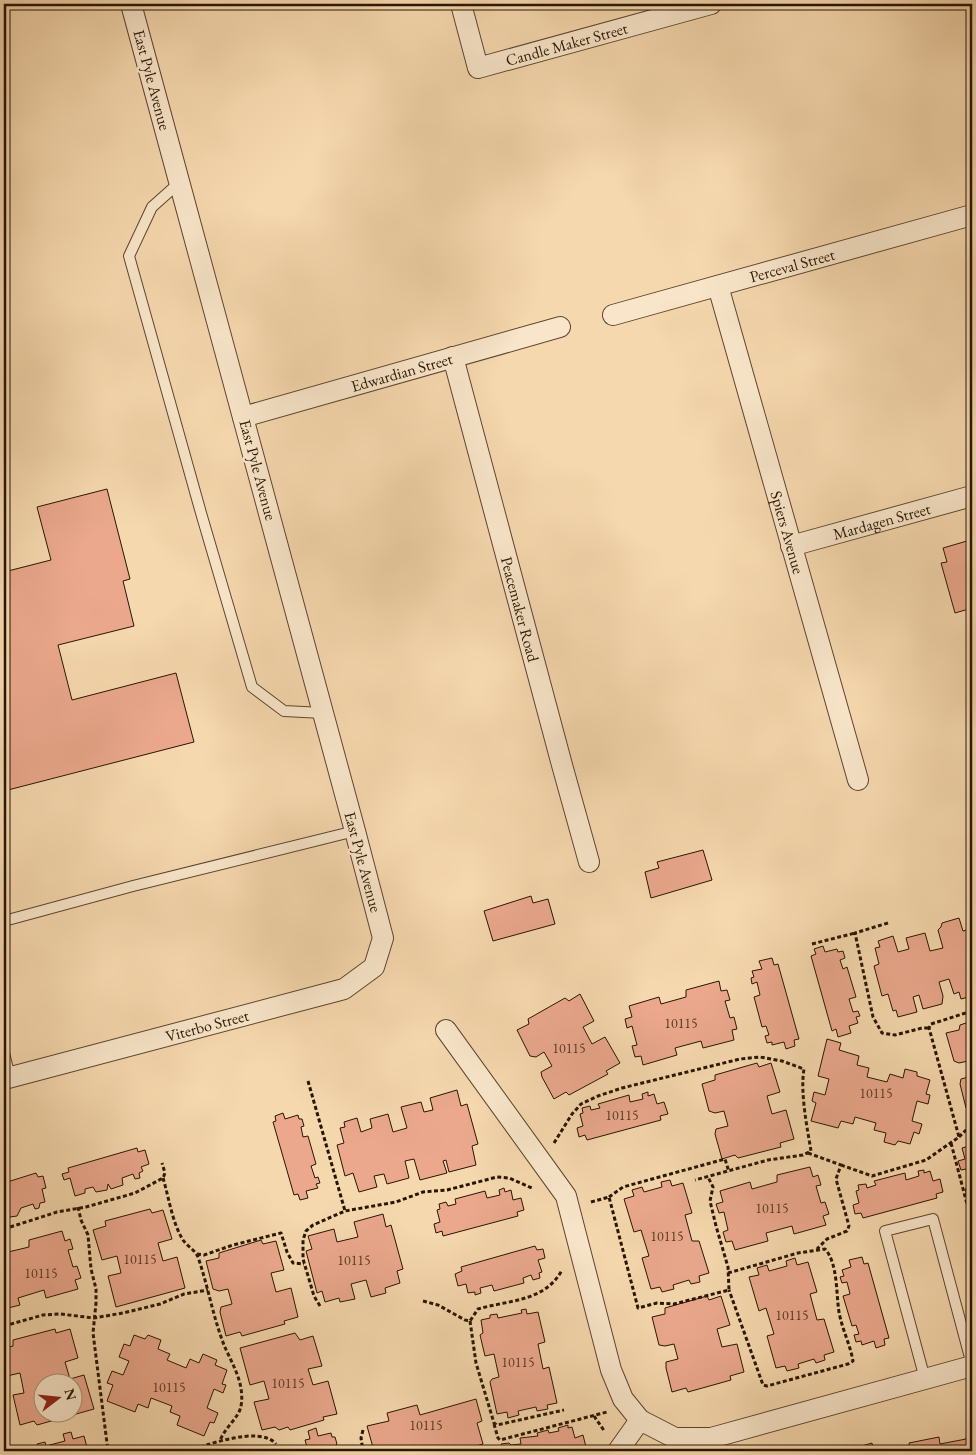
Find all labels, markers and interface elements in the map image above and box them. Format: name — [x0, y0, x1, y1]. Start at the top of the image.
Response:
street label: Candle Maker Street — [503, 17, 630, 70]
street label: East Pyle Avenue — [128, 27, 176, 133]
street label: Perceval Street — [747, 243, 837, 287]
street label: Edwardian Street — [349, 348, 455, 396]
street label: East Pyle Avenue — [234, 417, 282, 523]
street label: Spiers Avenue — [766, 488, 810, 576]
street label: Mardagen Street — [830, 497, 933, 544]
street label: Peacemaker Road — [496, 554, 545, 665]
street label: East Pyle Avenue — [339, 809, 387, 915]
street label: Viterbo Street — [163, 1004, 251, 1046]
house number: 10115 — [664, 1014, 698, 1032]
house number: 10115 — [552, 1039, 586, 1057]
house number: 10115 — [859, 1084, 893, 1102]
house number: 10115 — [605, 1106, 639, 1124]
house number: 10115 — [755, 1199, 789, 1217]
house number: 10115 — [650, 1227, 684, 1245]
house number: 10115 — [123, 1250, 157, 1268]
house number: 10115 — [337, 1251, 371, 1269]
house number: 10115 — [24, 1264, 58, 1282]
house number: 10115 — [775, 1306, 809, 1324]
house number: 10115 — [501, 1353, 535, 1371]
north arrow — [32, 1372, 82, 1422]
house number: 10115 — [271, 1374, 305, 1392]
house number: 10115 — [152, 1378, 186, 1396]
text: N — [60, 1386, 81, 1403]
house number: 10115 — [409, 1416, 443, 1434]

